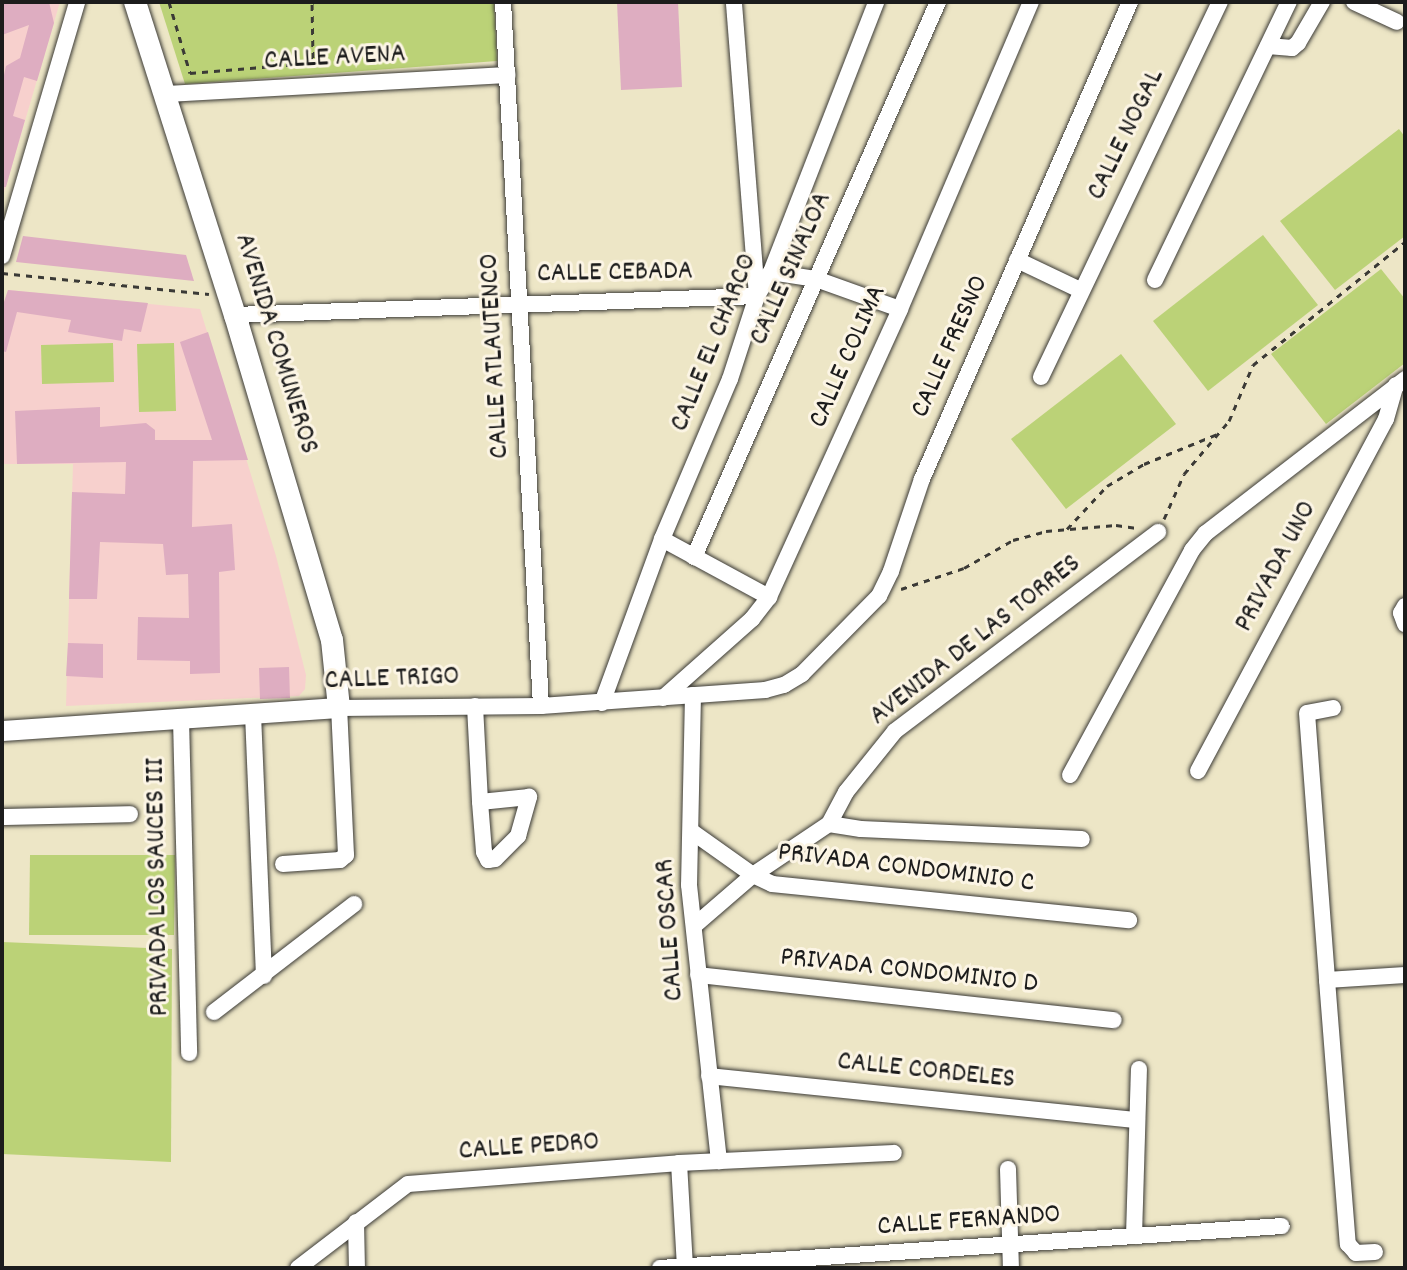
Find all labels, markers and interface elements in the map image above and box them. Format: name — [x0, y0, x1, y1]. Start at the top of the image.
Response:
street label: CALLE AVENA — [263, 39, 407, 79]
street label: CALLE NOGAL — [1081, 64, 1173, 206]
street label: CALLE SINALOA — [743, 187, 841, 351]
street label: AVENIDA COMUNEROS — [226, 230, 324, 458]
street label: CALLE EL CHARCO — [664, 249, 766, 437]
street label: CALLE ATLAUTENCO — [474, 253, 518, 459]
street label: CALLE CEBADA — [537, 256, 693, 292]
street label: CALLE FRESNO — [905, 271, 997, 423]
street label: CALLE COLIMA — [803, 280, 895, 434]
street label: PRIVADA UNO — [1229, 496, 1325, 638]
street label: AVENIDA DE LAS TORRES — [864, 548, 1088, 734]
street label: CALLE TRIGO — [324, 661, 460, 699]
street label: PRIVADA LOS SAUCES III — [140, 757, 178, 1017]
street label: PRIVADA CONDOMINIO C — [776, 837, 1036, 901]
street label: CALLE OSCAR — [649, 858, 693, 1002]
street label: PRIVADA CONDOMINIO D — [779, 942, 1039, 1002]
street label: CALLE CORDELES — [836, 1046, 1016, 1098]
street label: CALLE PEDRO — [458, 1126, 600, 1170]
street label: CALLE FERNANDO — [876, 1199, 1062, 1245]

